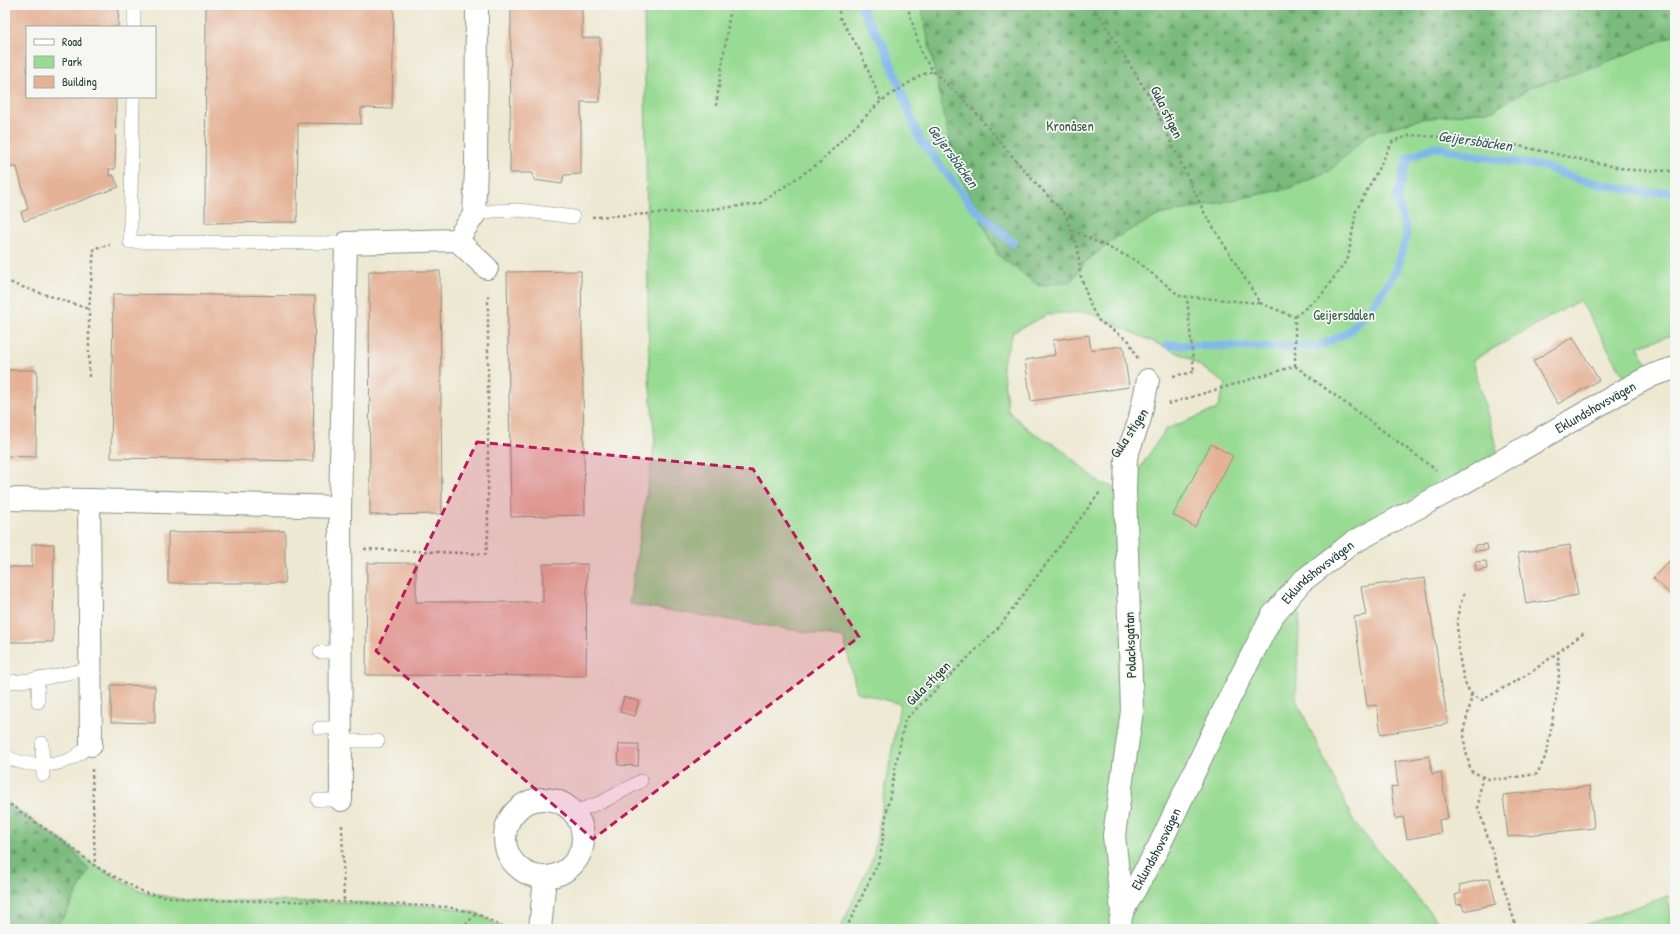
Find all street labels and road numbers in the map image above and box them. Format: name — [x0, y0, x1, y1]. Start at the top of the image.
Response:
street label: Gula stigen — [1146, 82, 1188, 142]
street label: Eklundshovsvägen — [1551, 376, 1639, 437]
street label: Gula stigen — [1105, 404, 1153, 462]
street label: Eklundshovsvägen — [1276, 535, 1358, 608]
street label: Polacksgatan — [1119, 611, 1141, 679]
street label: Gula stigen — [901, 656, 955, 710]
street label: Eklundshovsvägen — [1126, 804, 1185, 893]

